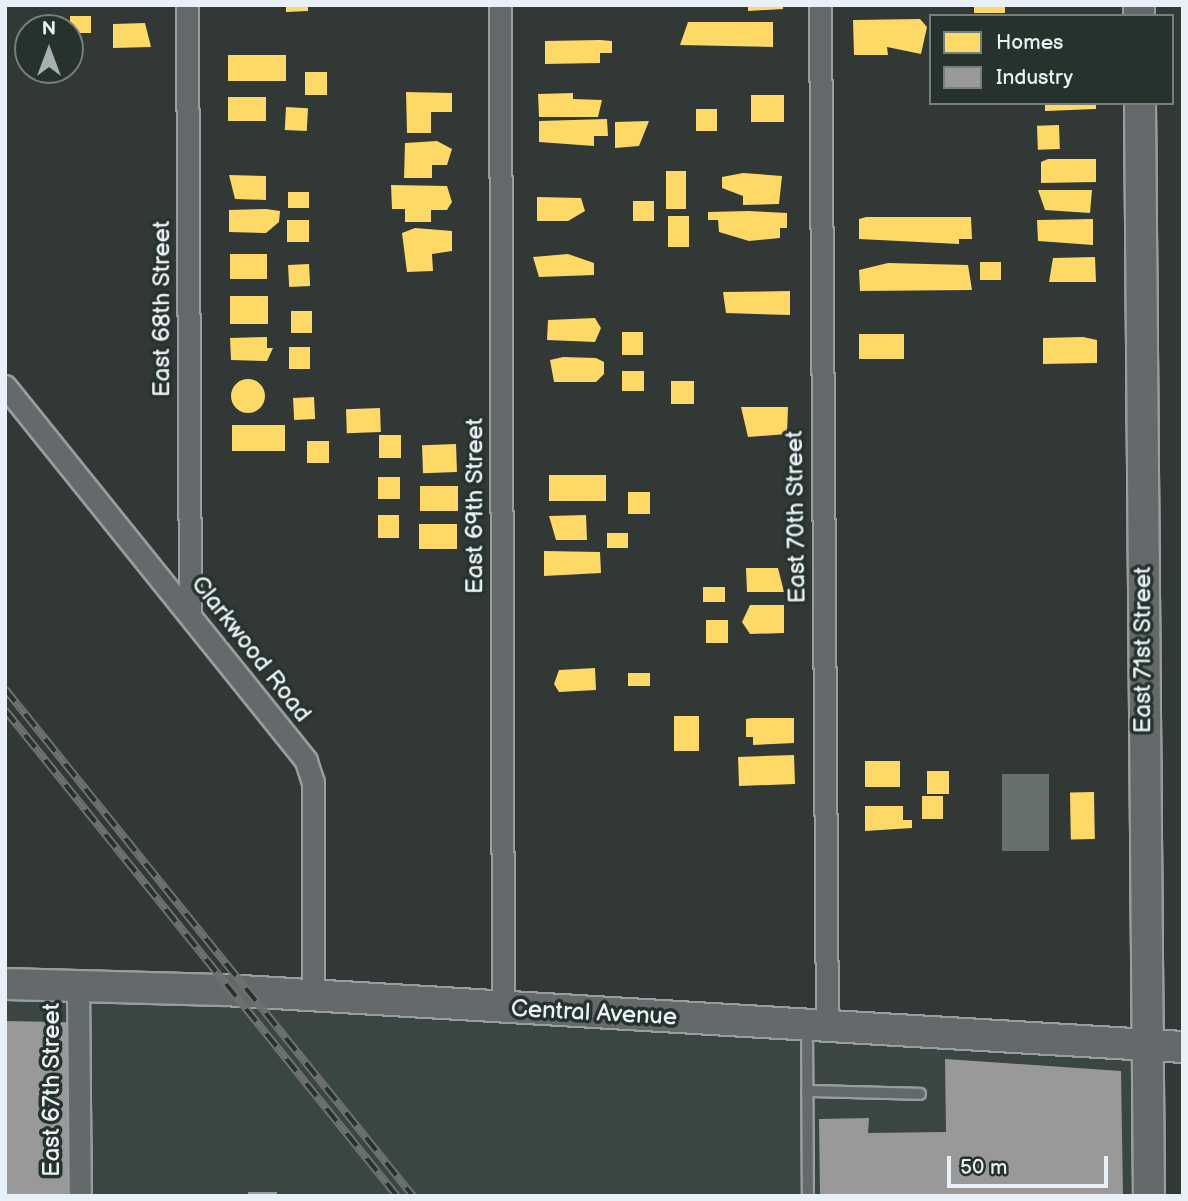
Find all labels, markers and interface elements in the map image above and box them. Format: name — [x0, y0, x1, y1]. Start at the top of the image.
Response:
north arrow — [14, 14, 84, 84]
legend — [929, 14, 1174, 105]
text: N — [42, 18, 56, 41]
text: Homes — [996, 30, 1064, 55]
text: Industry — [996, 65, 1073, 90]
street label: East 68th Street — [148, 221, 176, 397]
street label: East 69th Street — [461, 418, 489, 594]
street label: East 70th Street — [780, 430, 812, 604]
street label: East 71st Street — [1129, 566, 1157, 734]
street label: Clarkwood Road — [185, 570, 317, 728]
street label: Central Avenue — [510, 994, 678, 1032]
street label: East 67th Street — [38, 1003, 66, 1177]
scale bar — [950, 1142, 1111, 1186]
text: 50 m — [960, 1155, 1007, 1180]

